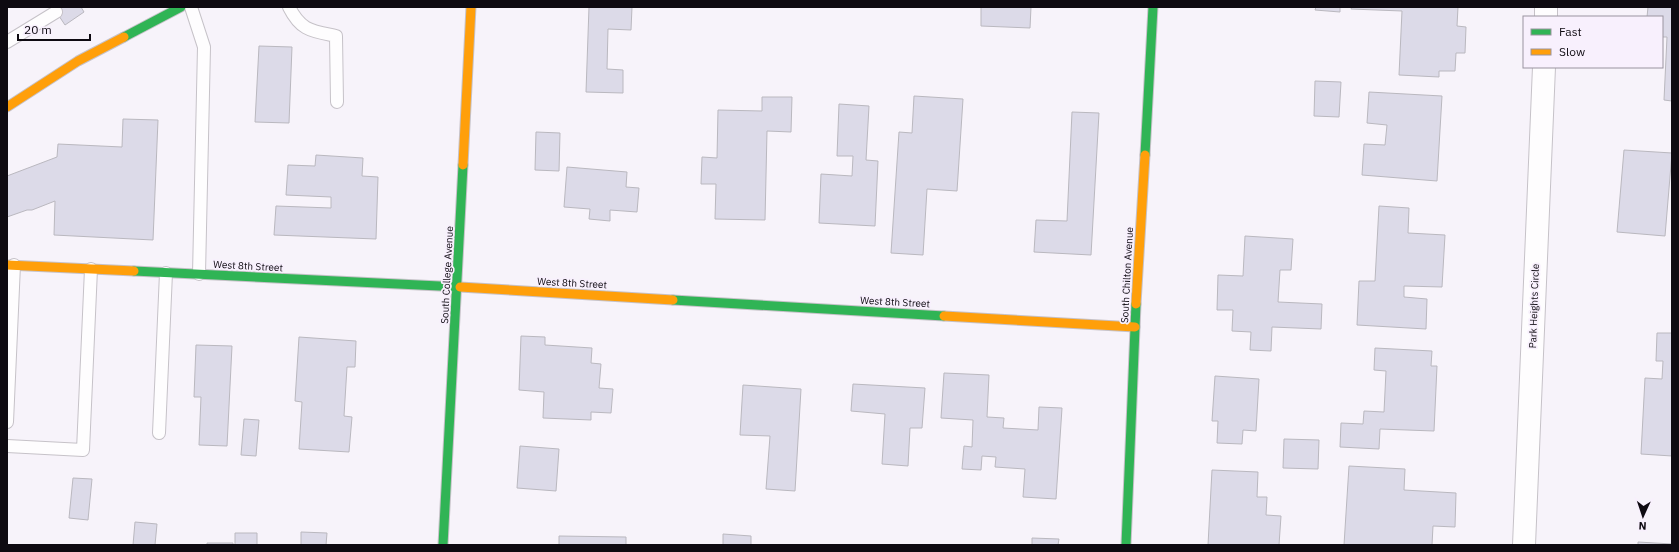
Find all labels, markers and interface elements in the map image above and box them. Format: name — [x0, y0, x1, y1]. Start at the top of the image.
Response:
scale bar — [18, 16, 90, 42]
legend — [1523, 16, 1663, 68]
text: 20 m — [24, 22, 52, 37]
text: Fast — [1559, 24, 1582, 39]
text: Slow — [1559, 44, 1585, 59]
street label: South College Avenue — [438, 225, 456, 324]
street label: South Chilton Avenue — [1118, 226, 1136, 323]
street label: West 8th Street — [213, 258, 284, 274]
street label: Park Heights Circle — [1526, 263, 1542, 349]
street label: West 8th Street — [537, 275, 608, 291]
street label: West 8th Street — [860, 294, 931, 310]
north arrow — [1623, 496, 1663, 536]
text: N — [1638, 519, 1647, 533]

